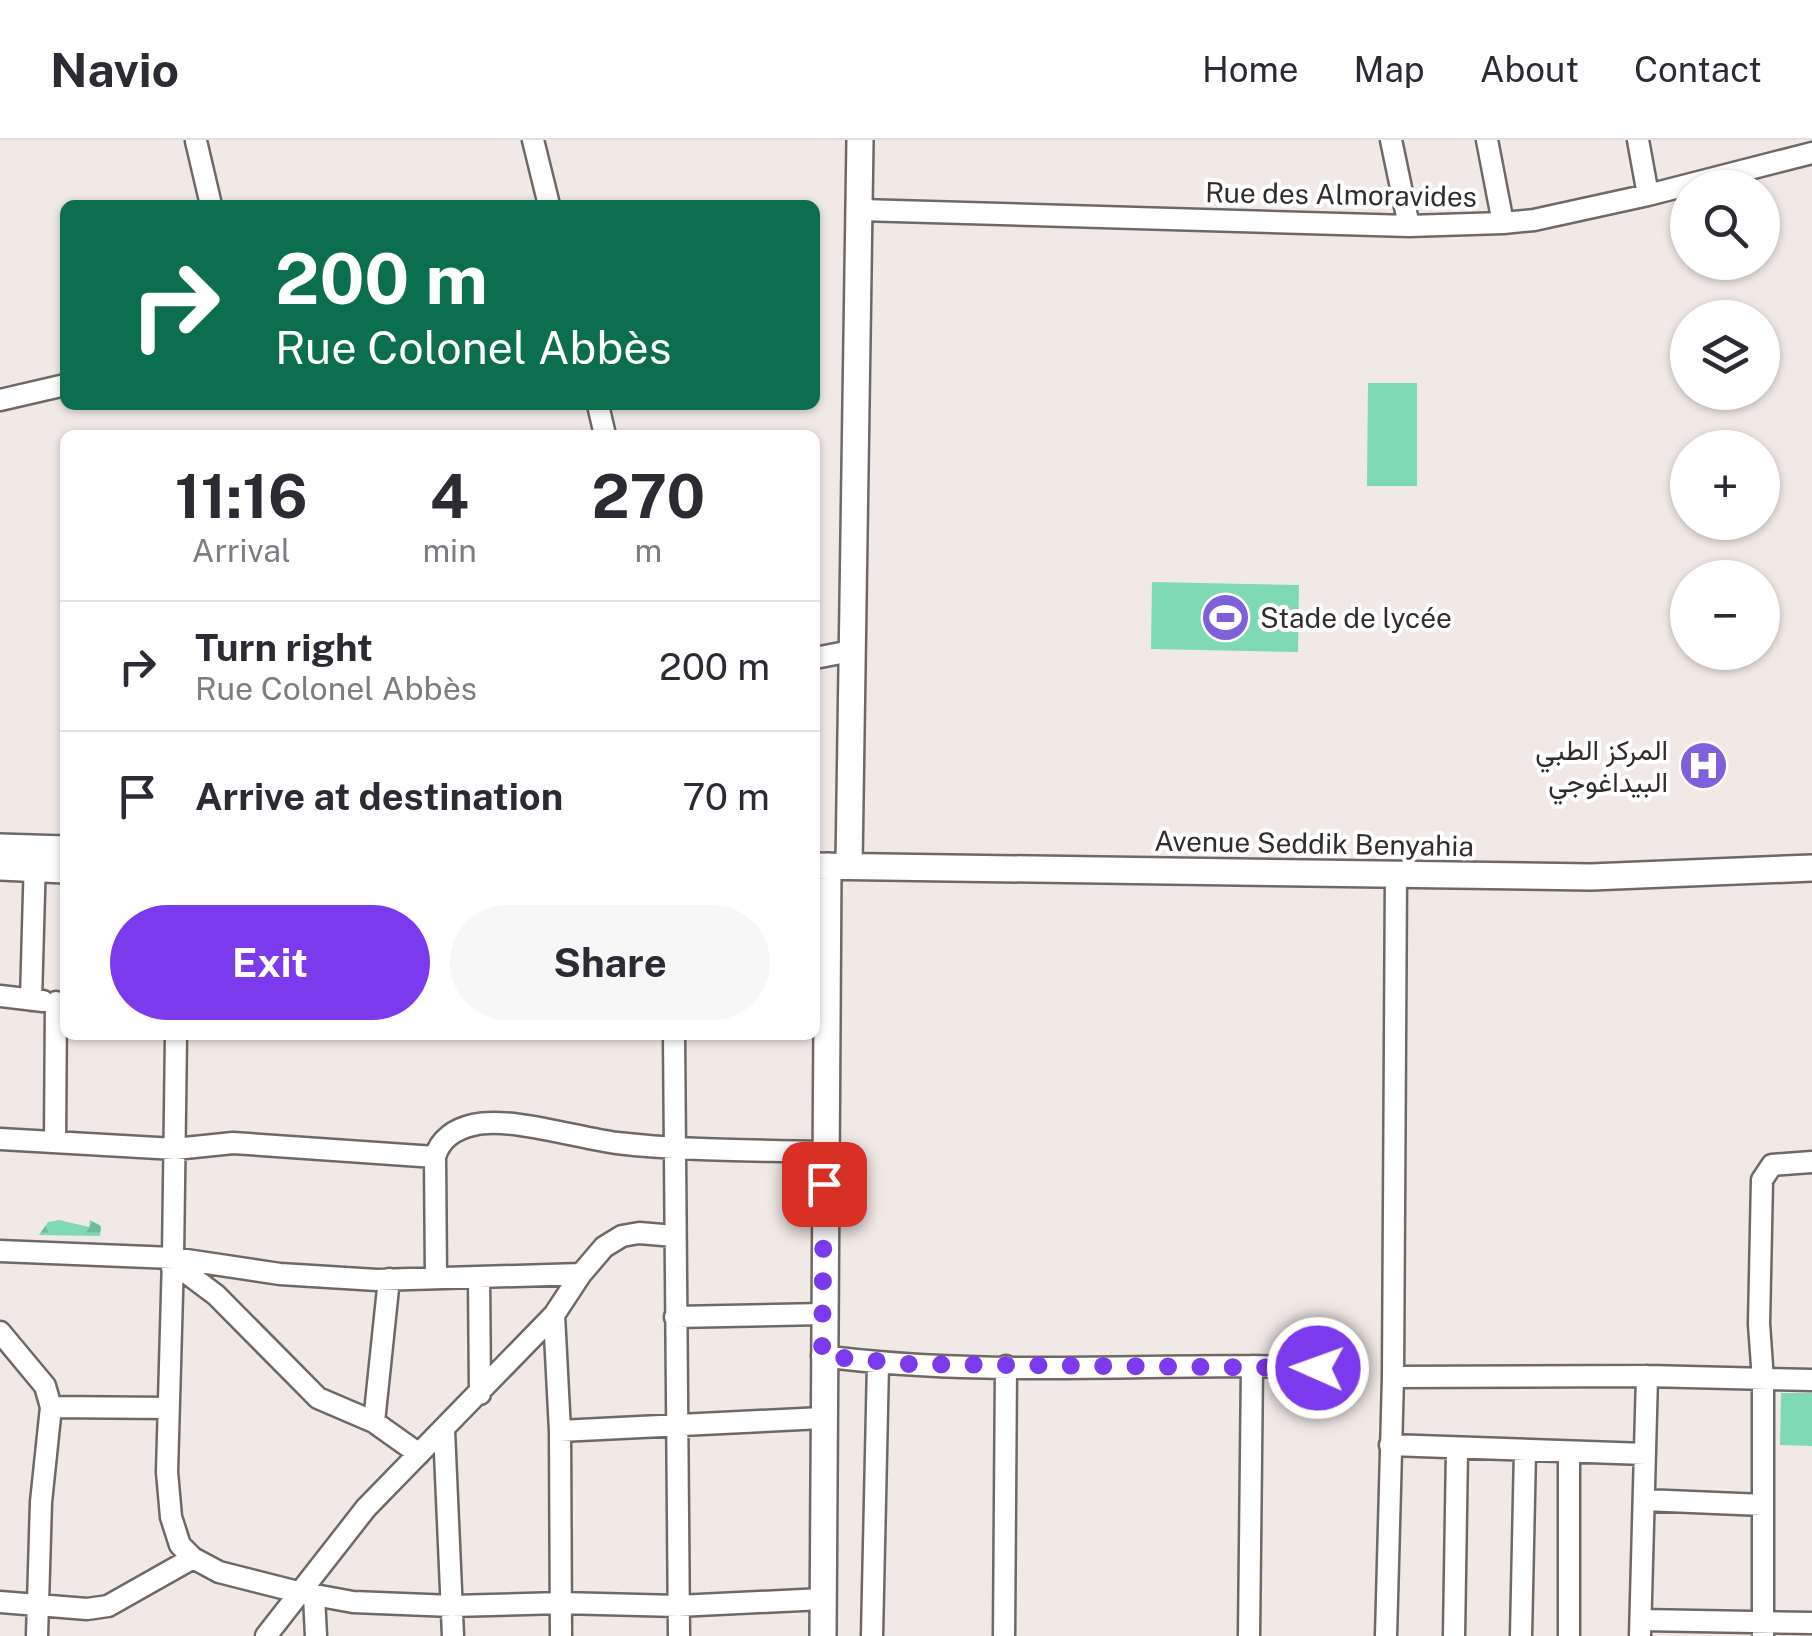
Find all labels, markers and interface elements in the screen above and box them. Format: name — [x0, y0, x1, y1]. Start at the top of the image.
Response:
text: Navio — [50, 41, 179, 98]
text: Home — [1202, 49, 1299, 90]
text: Map — [1354, 49, 1425, 90]
text: About — [1480, 49, 1579, 90]
text: Contact — [1634, 49, 1762, 90]
map controls — [1670, 170, 1780, 670]
button: search — [1670, 170, 1780, 280]
street label: Rue des Almoravides — [1205, 175, 1477, 213]
text: 200 m — [275, 237, 488, 320]
icon: right — [110, 240, 240, 370]
button: layers — [1670, 300, 1780, 410]
text: Rue Colonel Abbès — [275, 321, 671, 374]
button: + — [1670, 430, 1780, 540]
text: 11:16 — [175, 461, 308, 532]
text: 4 — [430, 461, 469, 532]
text: 270 — [591, 461, 705, 532]
text: Arrival — [192, 532, 291, 569]
text: min — [422, 532, 477, 569]
text: m — [634, 532, 662, 569]
button: − — [1670, 560, 1780, 670]
sports icon: Stade de lycée — [1199, 591, 1251, 643]
place label: Stade de lycée — [1260, 601, 1452, 634]
text: Turn right — [195, 625, 373, 670]
icon: right — [110, 639, 165, 694]
text: 200 m — [659, 644, 770, 689]
text: Rue Colonel Abbès — [195, 670, 477, 707]
place label: المركز الطبي البيداغوجي — [1535, 733, 1668, 805]
hospital icon: المركز الطبي البيداغوجي — [1677, 739, 1729, 791]
icon: arrive — [110, 769, 165, 824]
text: Arrive at destination — [195, 774, 563, 819]
text: 70 m — [683, 774, 770, 819]
street label: Avenue Seddik Benyahia — [1154, 824, 1474, 862]
button: Exit — [110, 905, 430, 1020]
button: Share — [450, 905, 770, 1020]
pin — [782, 1142, 867, 1227]
icon: arrive — [797, 1157, 852, 1212]
position arrow — [1266, 1316, 1370, 1420]

